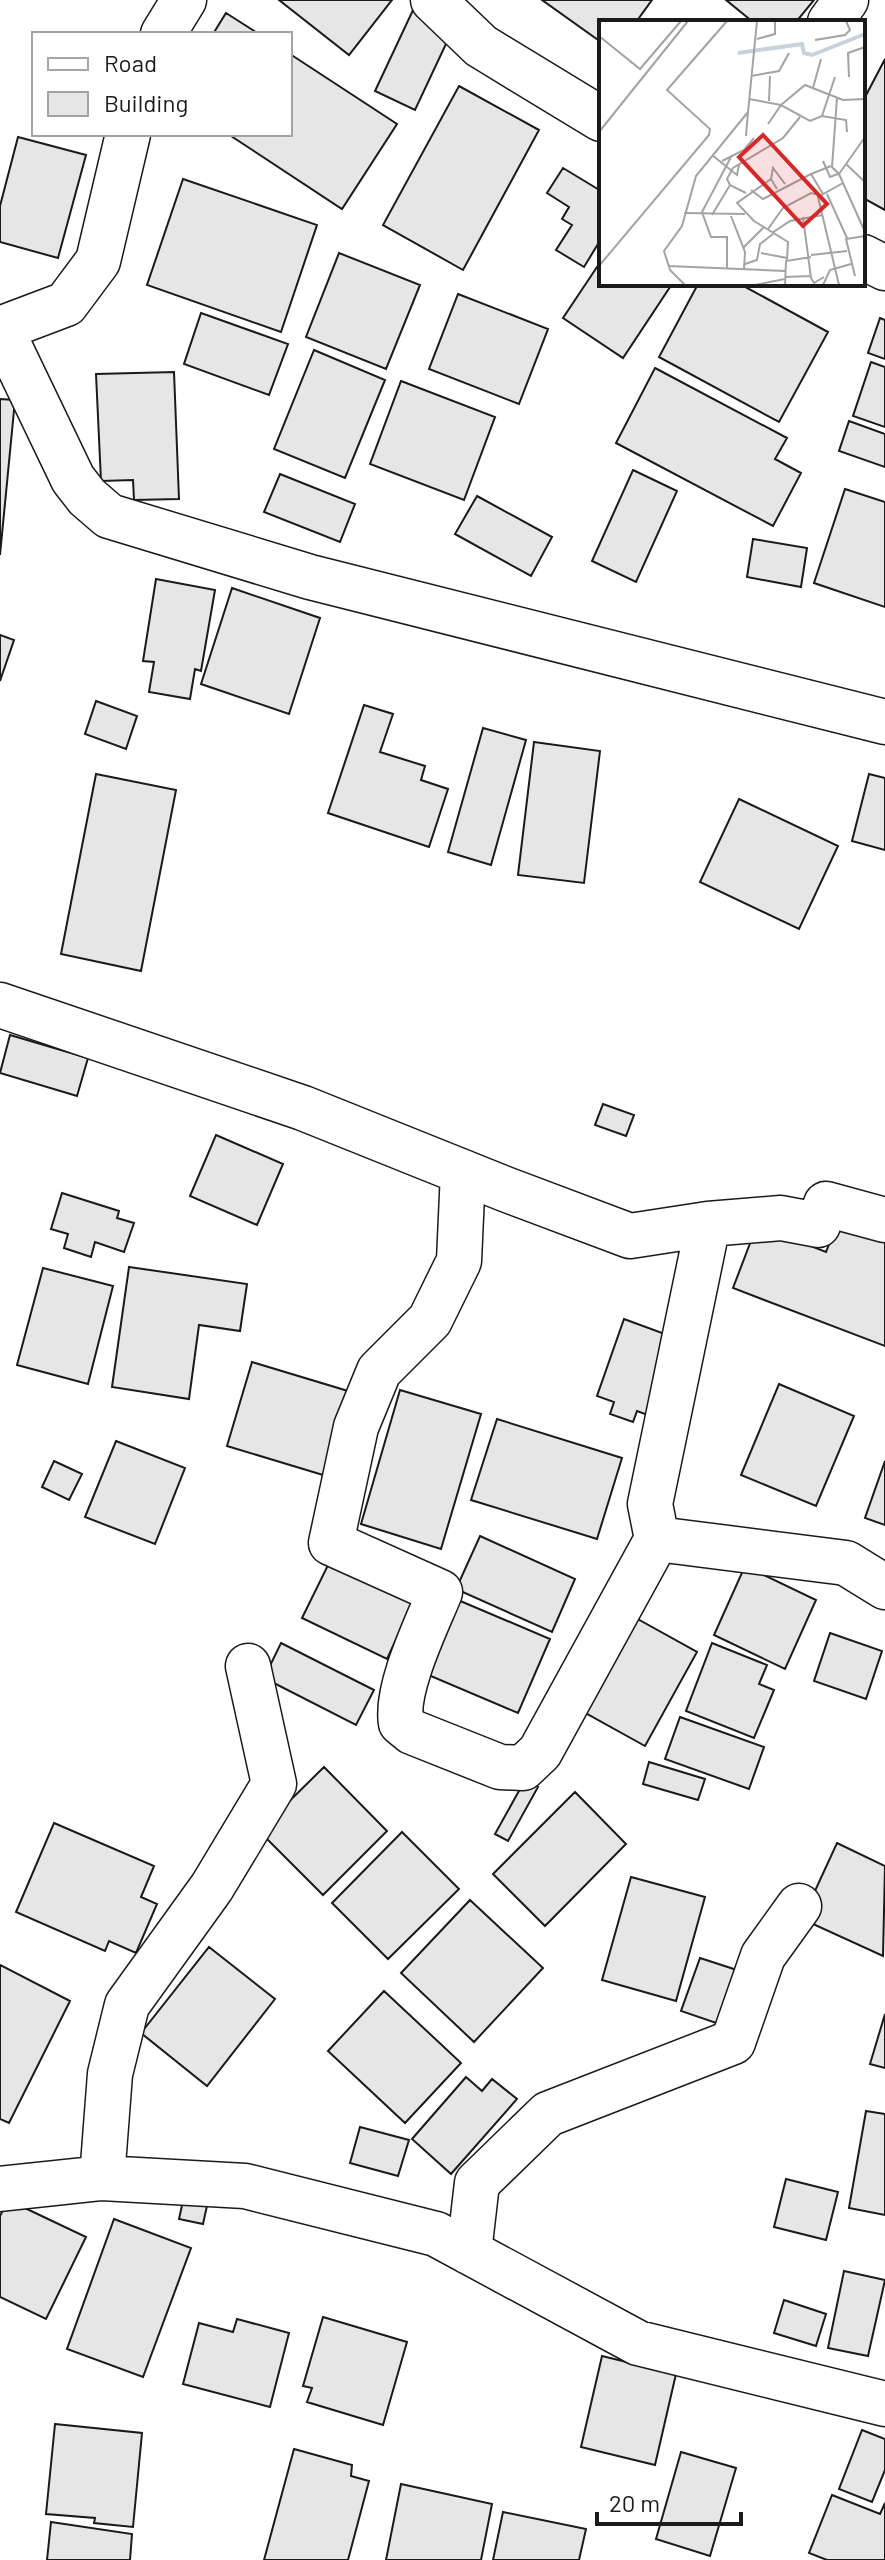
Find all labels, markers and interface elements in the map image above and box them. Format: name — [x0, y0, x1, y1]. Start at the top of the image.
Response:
inset map — [599, 20, 865, 286]
legend — [32, 32, 292, 136]
text: Road — [104, 48, 157, 77]
text: Building — [104, 88, 188, 117]
scale bar — [597, 2476, 741, 2526]
text: 20 m — [609, 2488, 660, 2517]

